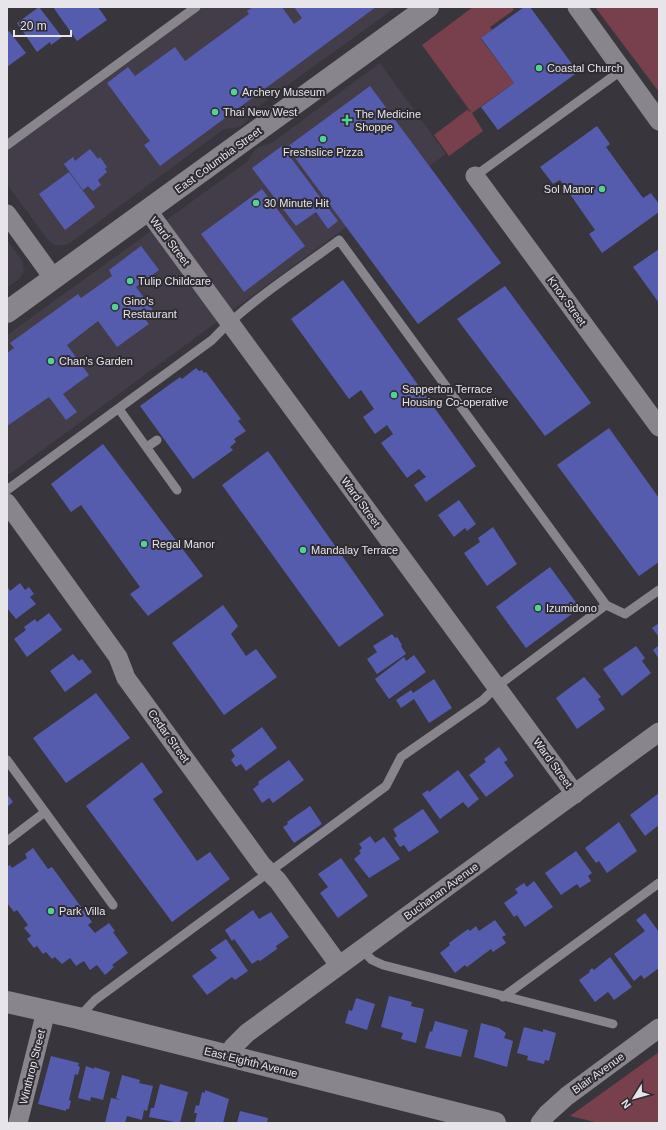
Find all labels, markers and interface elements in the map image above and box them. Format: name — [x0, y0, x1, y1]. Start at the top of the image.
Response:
scale bar — [14, 12, 71, 38]
text: 20 m — [20, 19, 47, 33]
place label: Coastal Church — [547, 62, 623, 74]
marker: Coastal Church — [534, 63, 544, 73]
place label: Archery Museum — [242, 86, 325, 98]
marker: Archery Museum — [229, 87, 239, 97]
place label: Thai New West — [223, 106, 297, 118]
marker: Thai New West — [210, 107, 220, 117]
place label: The Medicine Shoppe — [355, 108, 421, 133]
marker: The Medicine Shoppe — [342, 115, 352, 125]
street label: East Columbia Street — [172, 125, 264, 195]
marker: Freshslice Pizza — [318, 134, 328, 144]
place label: Freshslice Pizza — [283, 146, 364, 158]
place label: Sol Manor — [544, 183, 594, 195]
marker: Sol Manor — [597, 184, 607, 194]
place label: 30 Minute Hit — [264, 197, 329, 209]
marker: 30 Minute Hit — [251, 198, 261, 208]
street label: Ward Street — [148, 214, 192, 268]
street label: Knox Street — [545, 274, 589, 328]
place label: Tulip Childcare — [138, 275, 211, 287]
marker: Tulip Childcare — [125, 276, 135, 286]
place label: Gino's Restaurant — [123, 295, 177, 320]
marker: Gino's Restaurant — [110, 302, 120, 312]
place label: Chan’s Garden — [59, 355, 133, 367]
marker: Chan’s Garden — [46, 356, 56, 366]
place label: Sapperton Terrace Housing Co-operative — [402, 383, 508, 408]
marker: Sapperton Terrace Housing Co-operative — [389, 390, 399, 400]
street label: Ward Street — [339, 475, 383, 529]
place label: Regal Manor — [152, 538, 215, 550]
marker: Regal Manor — [139, 539, 149, 549]
place label: Mandalay Terrace — [311, 544, 398, 556]
marker: Mandalay Terrace — [298, 545, 308, 555]
place label: Izumidono — [546, 602, 597, 614]
marker: Izumidono — [533, 603, 543, 613]
street label: Cedar Street — [146, 707, 192, 765]
street label: Ward Street — [531, 736, 575, 790]
street label: Buchanan Avenue — [401, 860, 481, 922]
place label: Park Villa — [59, 905, 106, 917]
marker: Park Villa — [46, 906, 56, 916]
street label: Winthrop Street — [17, 1028, 47, 1106]
street label: East Eighth Avenue — [203, 1045, 299, 1079]
street label: Blair Avenue — [570, 1050, 626, 1096]
north arrow — [614, 1078, 654, 1118]
text: N — [619, 1097, 633, 1111]

